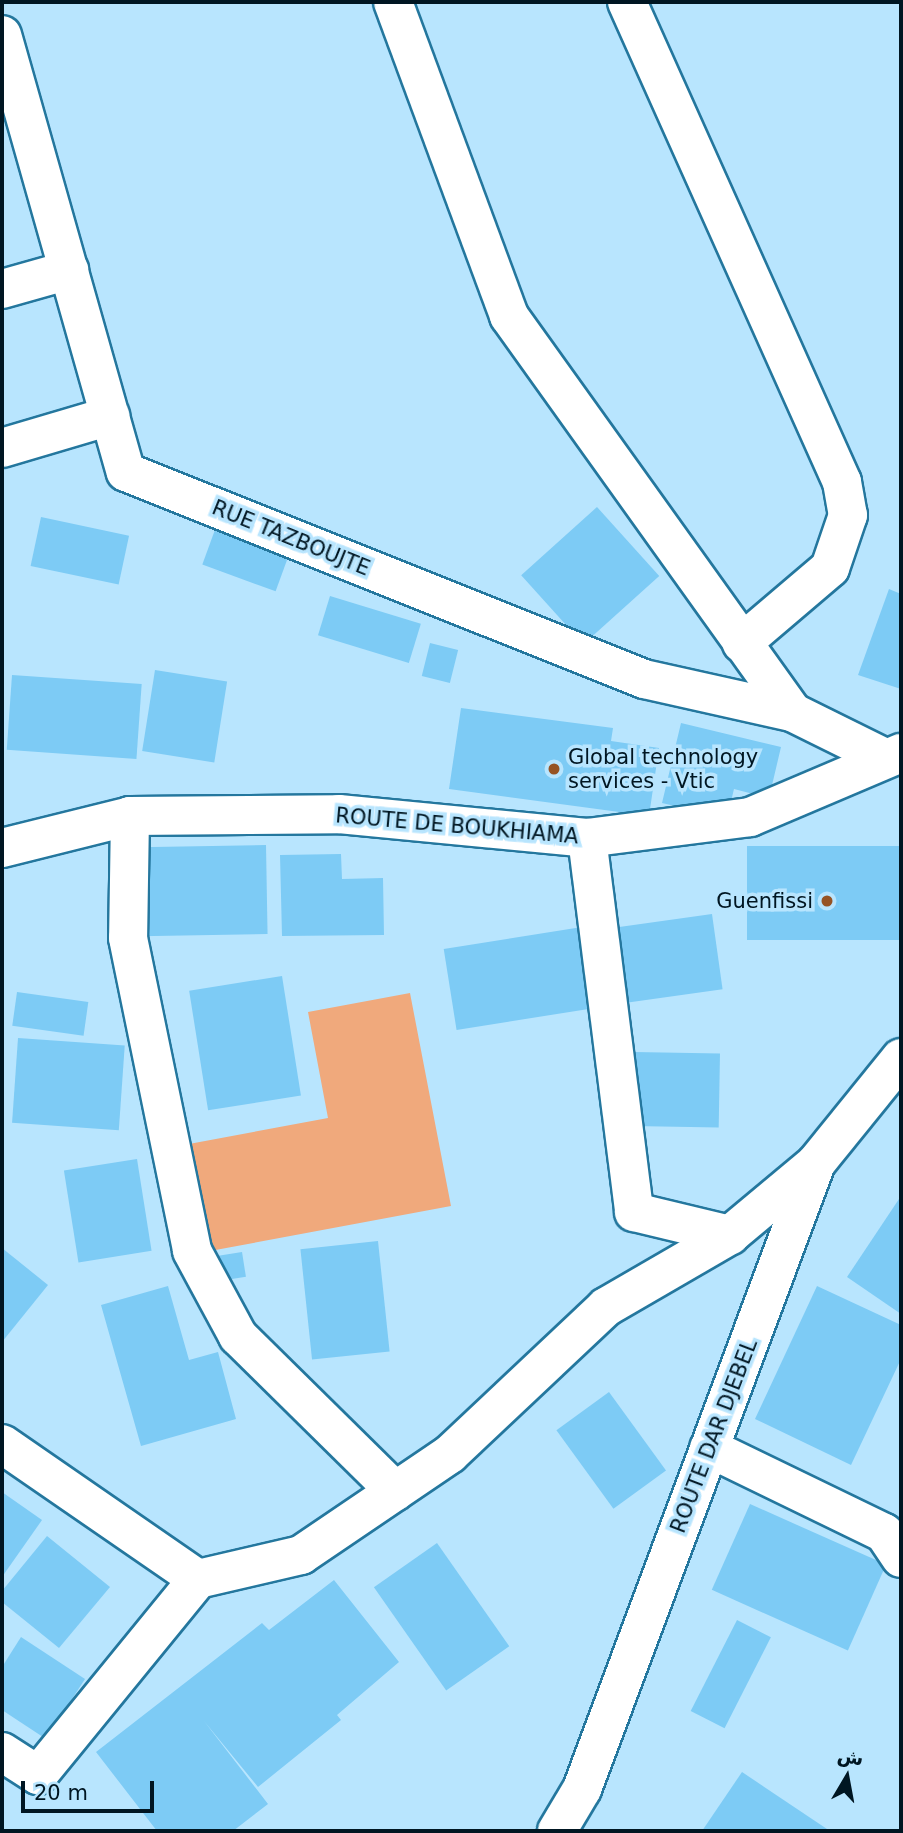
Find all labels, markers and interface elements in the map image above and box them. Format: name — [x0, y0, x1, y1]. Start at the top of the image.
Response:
street label: RUE TAZBOUJTE — [208, 495, 374, 581]
place label: Global technology services - Vtic — [568, 744, 758, 794]
marker: Global technology services - Vtic — [546, 761, 562, 777]
street label: ROUTE DE BOUKHIAMA — [334, 803, 580, 849]
place label: Guenfissi — [716, 888, 813, 914]
marker: Guenfissi — [819, 893, 835, 909]
street label: ROUTE DAR DJEBEL — [665, 1335, 763, 1537]
north arrow — [812, 1742, 882, 1812]
text: ش — [836, 1743, 865, 1769]
scale bar — [24, 1766, 158, 1810]
text: 20 m — [34, 1781, 88, 1805]

